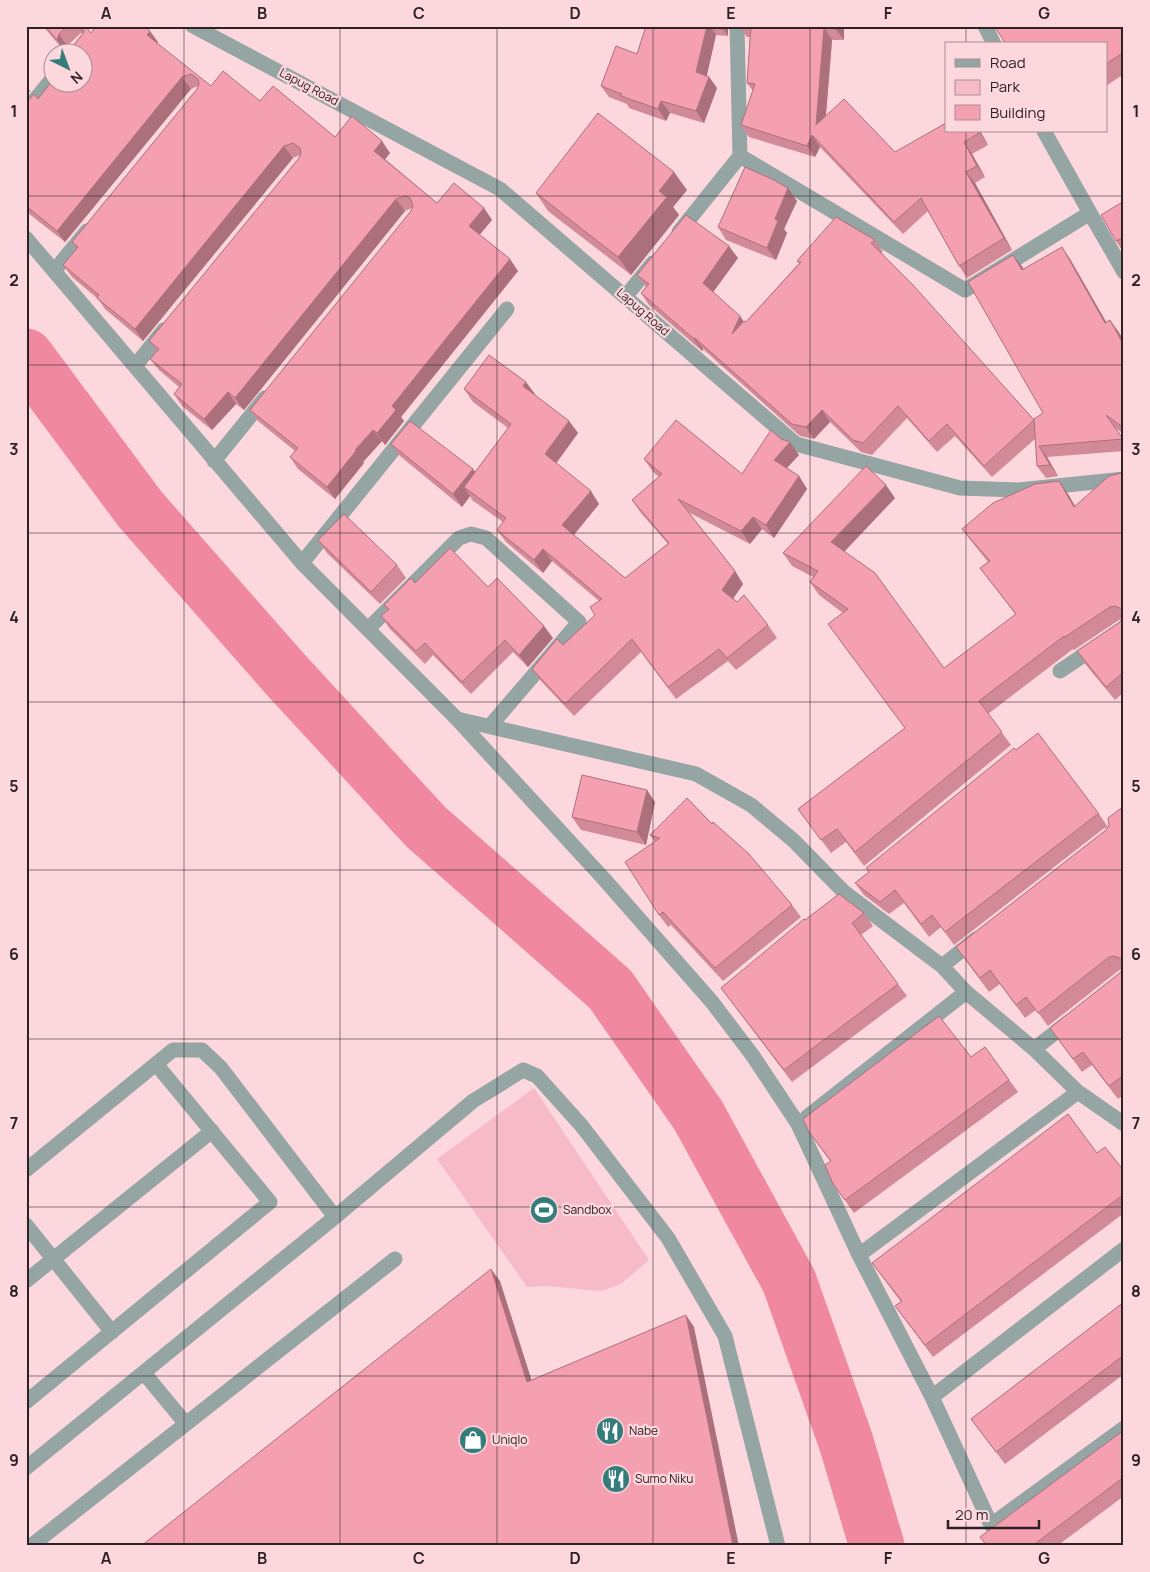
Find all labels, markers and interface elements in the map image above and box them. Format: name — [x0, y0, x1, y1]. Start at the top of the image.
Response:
text: A — [101, 2, 112, 24]
text: B — [257, 2, 267, 24]
text: C — [413, 2, 425, 24]
text: D — [569, 2, 581, 24]
text: E — [726, 2, 736, 24]
text: F — [884, 2, 893, 24]
text: G — [1038, 2, 1050, 24]
north arrow — [42, 42, 92, 92]
legend — [945, 42, 1108, 132]
text: Road — [990, 52, 1026, 73]
street label: Lapug Road — [277, 64, 342, 109]
text: N — [67, 68, 87, 88]
text: Park — [990, 76, 1020, 97]
text: 1 — [10, 100, 18, 122]
text: 1 — [1132, 100, 1140, 122]
text: Building — [990, 102, 1045, 123]
text: 2 — [9, 269, 19, 291]
text: 2 — [1131, 269, 1141, 291]
street label: Lapug Road — [613, 284, 673, 339]
text: 3 — [9, 438, 19, 460]
text: 3 — [1131, 438, 1141, 460]
text: 4 — [9, 606, 19, 628]
text: 4 — [1131, 606, 1141, 628]
text: 5 — [9, 775, 19, 797]
text: 5 — [1131, 775, 1141, 797]
text: 6 — [9, 943, 19, 965]
text: 6 — [1131, 943, 1141, 965]
text: 7 — [10, 1112, 18, 1134]
text: 7 — [1132, 1112, 1140, 1134]
sports icon: Sandbox — [529, 1195, 559, 1225]
place label: Sandbox — [563, 1201, 612, 1218]
text: 8 — [9, 1280, 19, 1302]
text: 8 — [1131, 1280, 1141, 1302]
restaurant icon: Nabe — [595, 1416, 625, 1446]
place label: Nabe — [629, 1422, 658, 1439]
shop icon: Uniqlo — [458, 1425, 488, 1455]
place label: Uniqlo — [492, 1431, 527, 1448]
text: 9 — [9, 1449, 19, 1471]
text: 9 — [1131, 1449, 1141, 1471]
restaurant icon: Sumo Niku — [601, 1464, 631, 1494]
place label: Sumo Niku — [635, 1470, 693, 1487]
scale bar — [948, 1497, 1039, 1529]
text: 20 m — [955, 1504, 988, 1525]
text: A — [101, 1547, 112, 1569]
text: B — [257, 1547, 267, 1569]
text: C — [413, 1547, 425, 1569]
text: D — [569, 1547, 581, 1569]
text: E — [726, 1547, 736, 1569]
text: F — [884, 1547, 893, 1569]
text: G — [1038, 1547, 1050, 1569]

